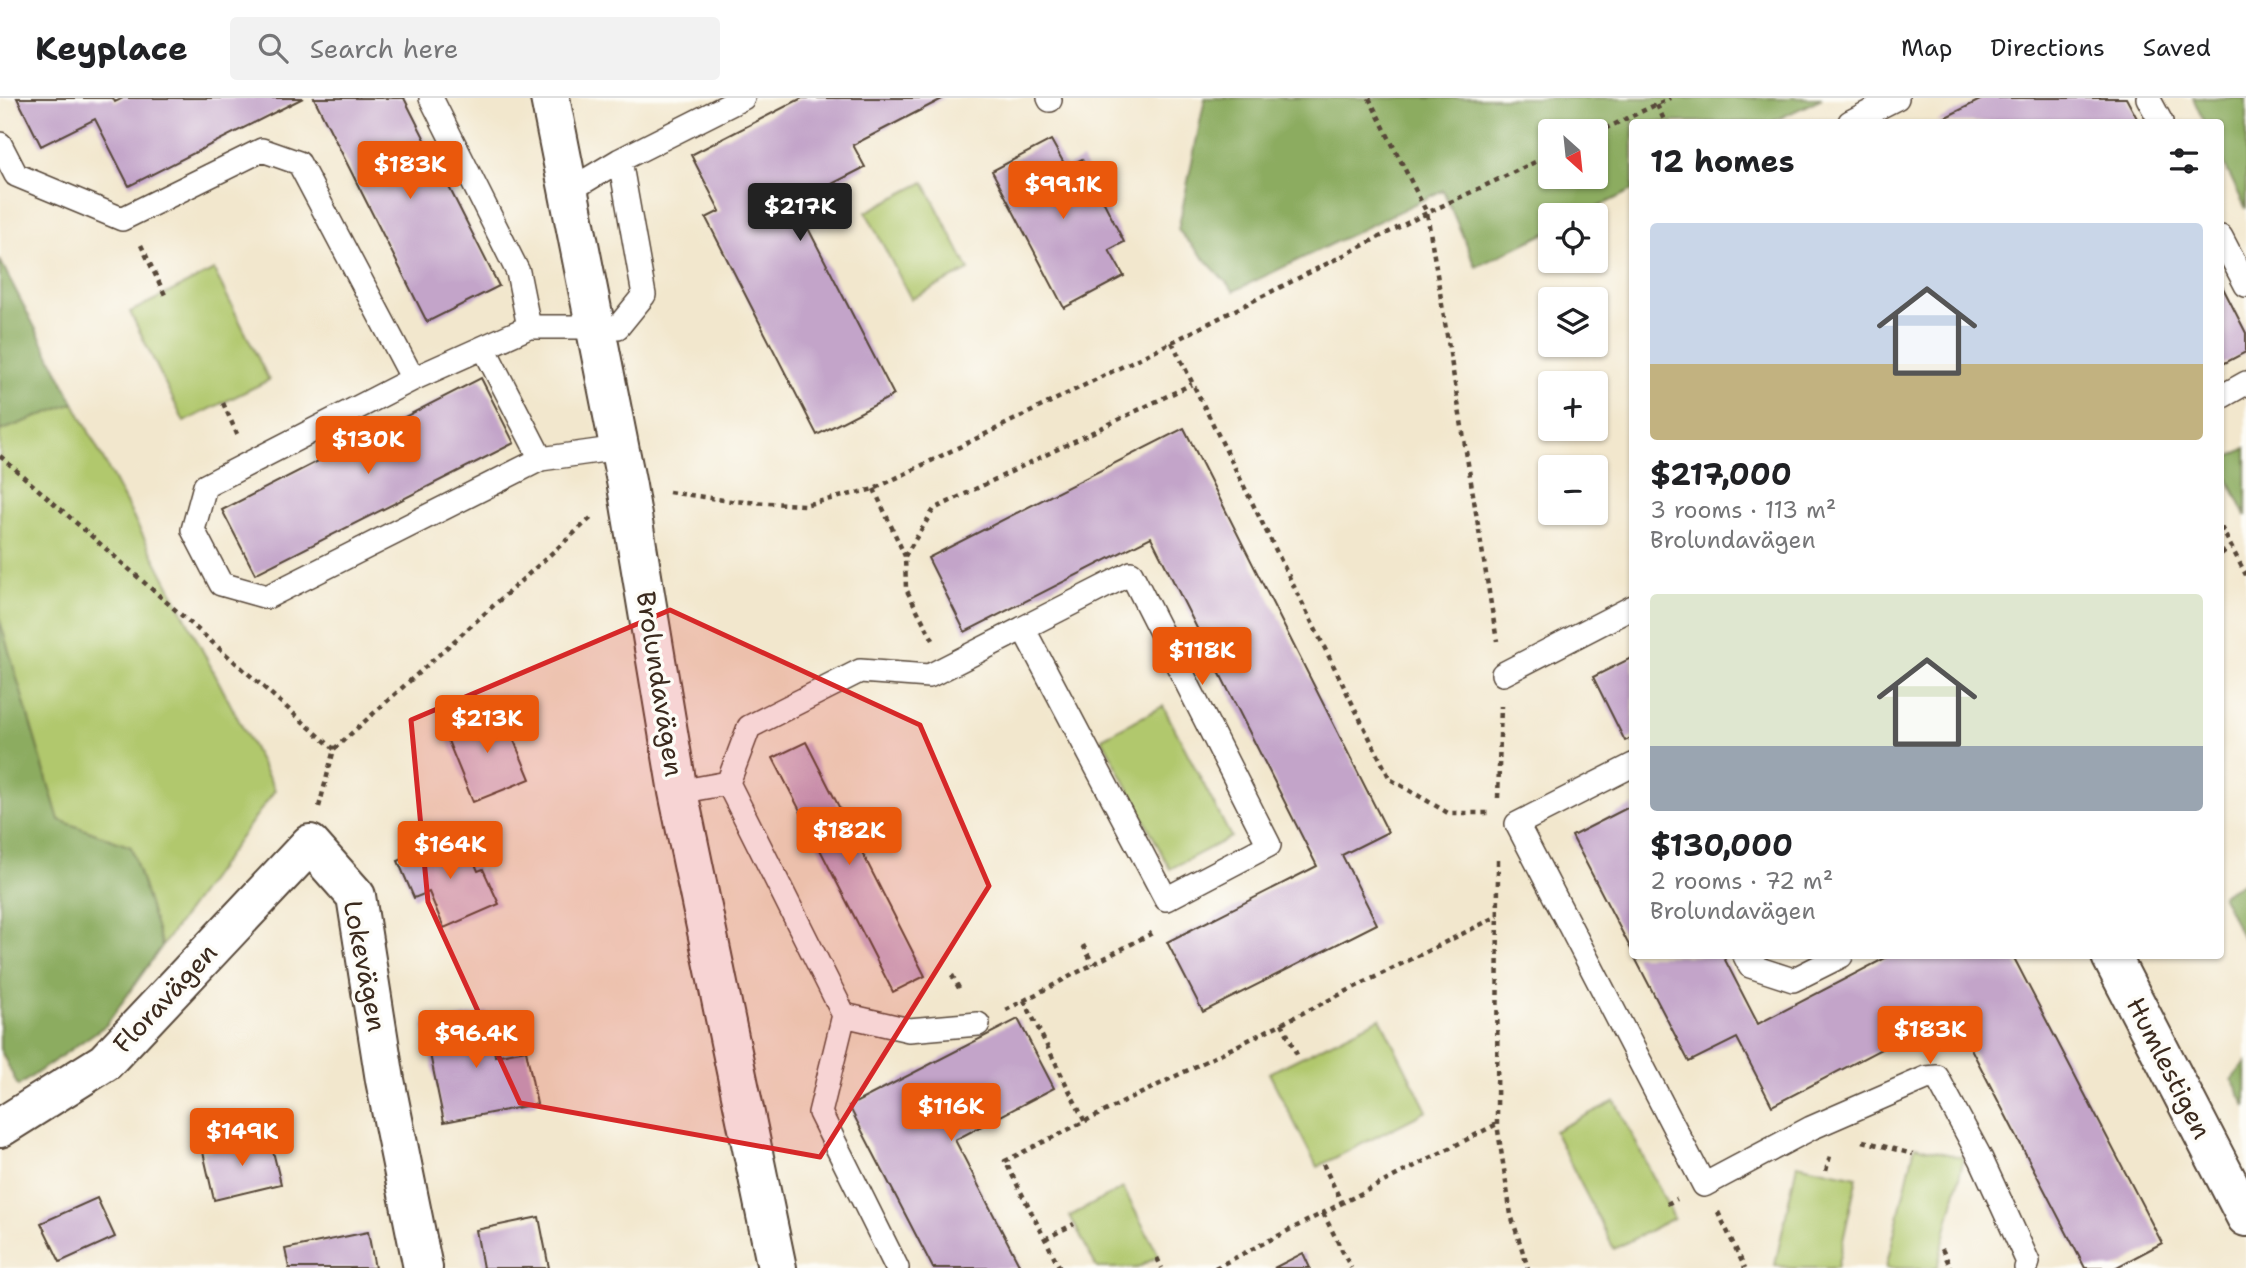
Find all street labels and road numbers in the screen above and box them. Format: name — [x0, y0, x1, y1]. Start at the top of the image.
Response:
street label: Brolundavägen — [629, 589, 692, 779]
street label: Lokevägen — [336, 897, 395, 1034]
street label: Floravägen — [105, 935, 225, 1060]
street label: Humlestigen — [2119, 991, 2220, 1145]

